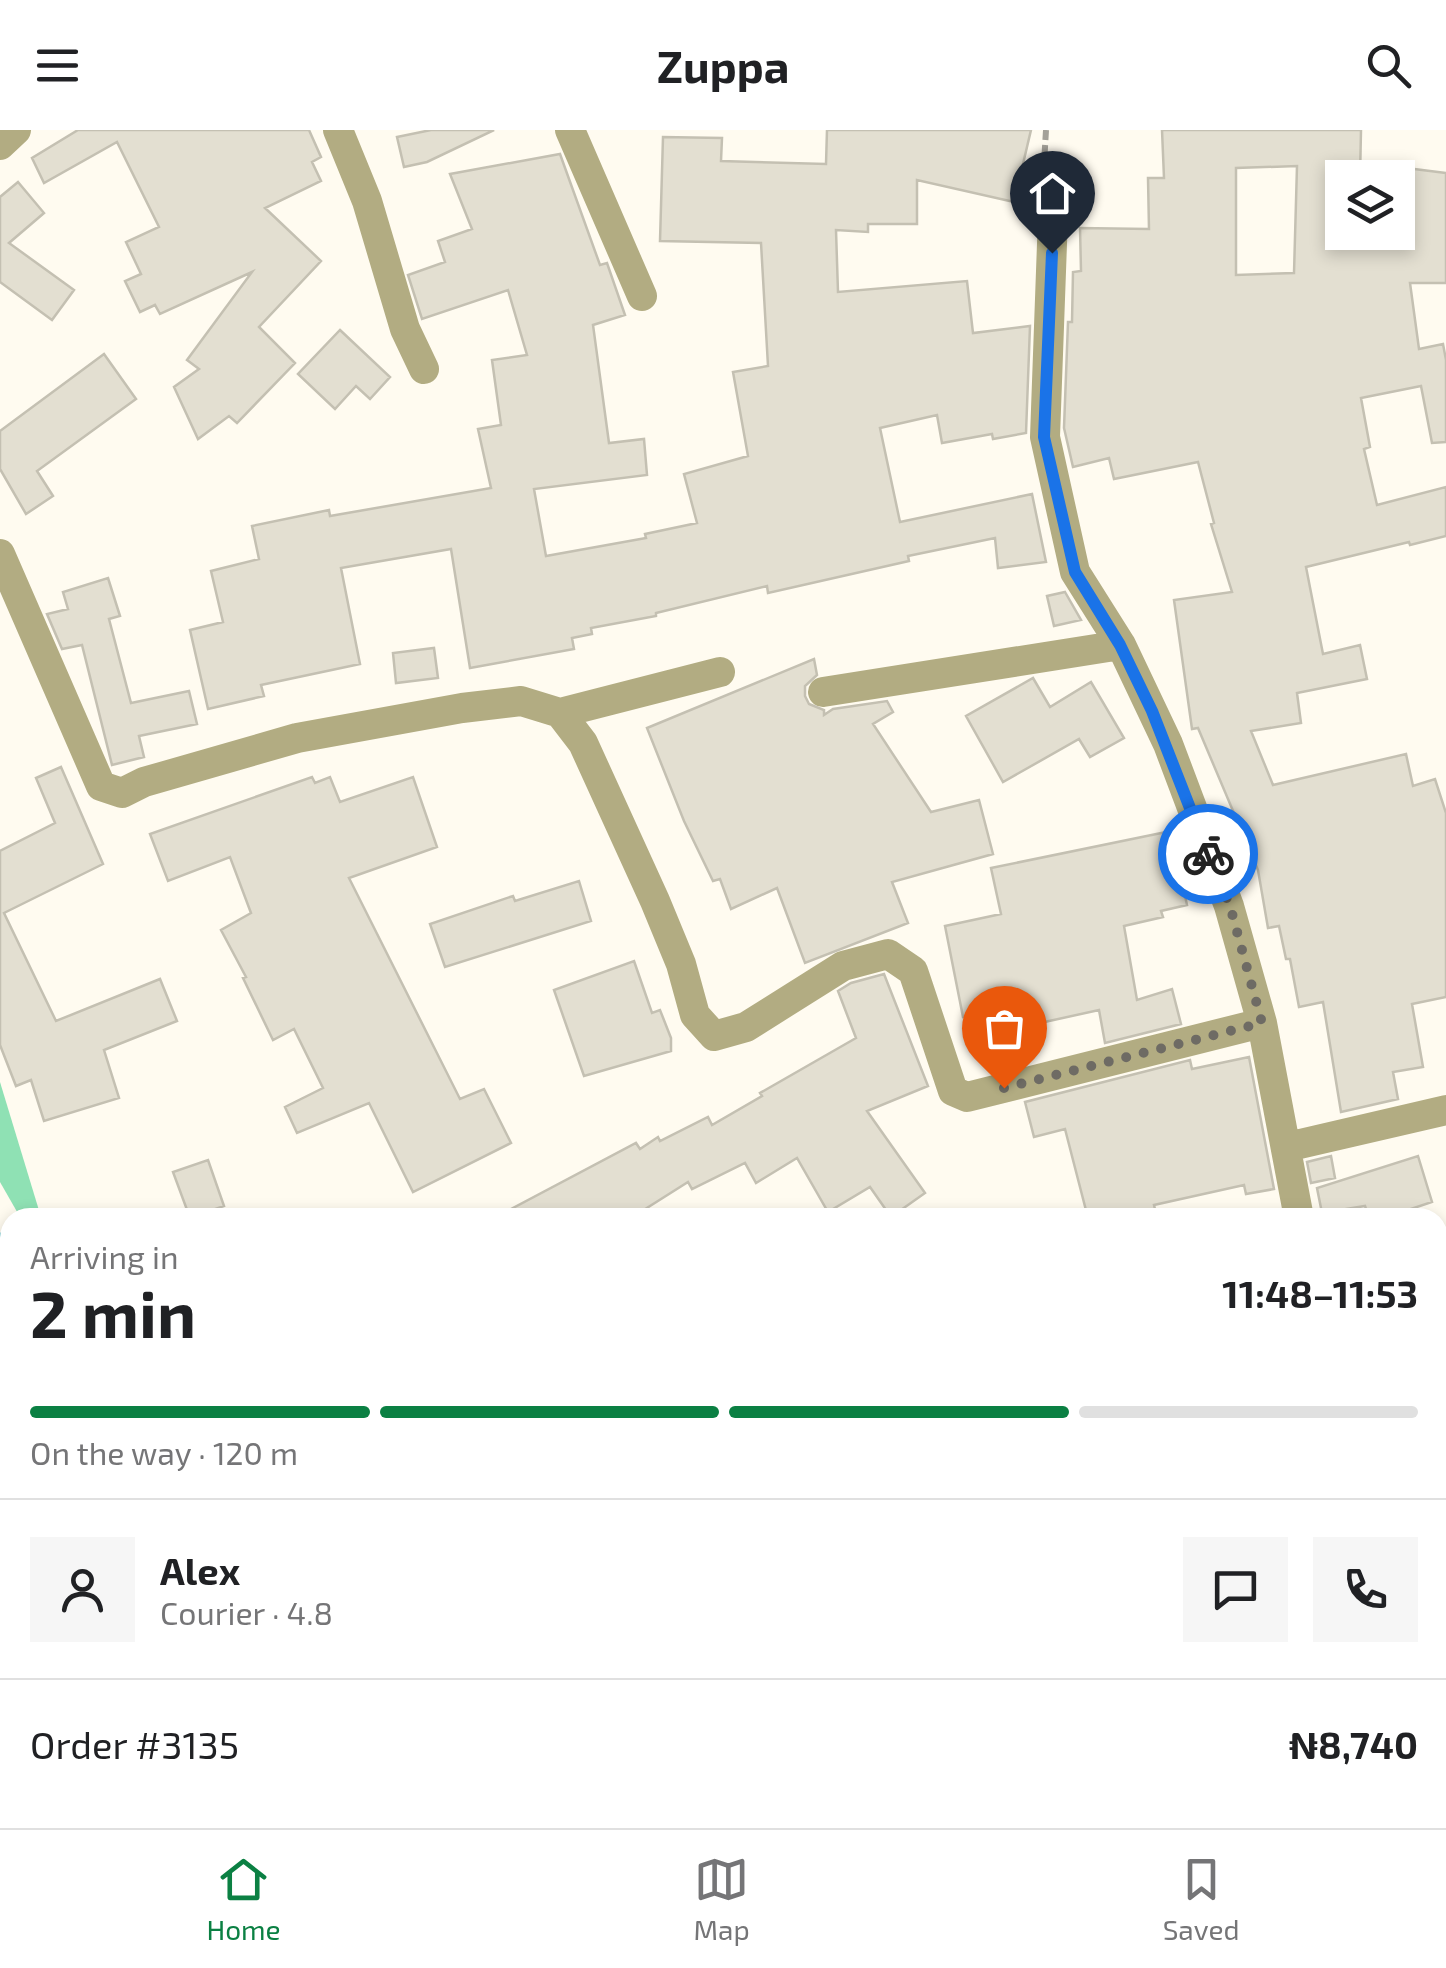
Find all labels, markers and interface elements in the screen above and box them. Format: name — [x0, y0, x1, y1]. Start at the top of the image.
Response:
icon: menu — [30, 38, 85, 93]
text: Zuppa — [657, 38, 789, 92]
icon: search — [1361, 38, 1416, 93]
pin — [1010, 151, 1095, 254]
map controls — [1325, 160, 1415, 250]
button: layers — [1325, 160, 1415, 250]
icon: home — [1025, 166, 1080, 221]
courier — [1158, 804, 1258, 904]
icon: bike — [1181, 827, 1236, 882]
pin — [962, 986, 1047, 1089]
icon: bag — [977, 1001, 1032, 1056]
text: Arriving in — [30, 1237, 179, 1275]
text: 11:48–11:53 — [1222, 1270, 1418, 1316]
text: 2 min — [30, 1273, 196, 1351]
text: On the way · 120 m — [30, 1433, 298, 1471]
button: person — [30, 1537, 135, 1642]
button: chat — [1183, 1537, 1288, 1642]
button: phone — [1313, 1537, 1418, 1642]
text: Alex — [160, 1547, 240, 1593]
text: Courier · 4.8 — [160, 1593, 333, 1631]
text: Order #3135 — [30, 1721, 239, 1767]
text: ₦8,740 — [1289, 1721, 1418, 1767]
tab: Home — [206, 1852, 281, 1946]
tab: Map — [694, 1852, 750, 1946]
tab: Saved — [1163, 1852, 1240, 1946]

